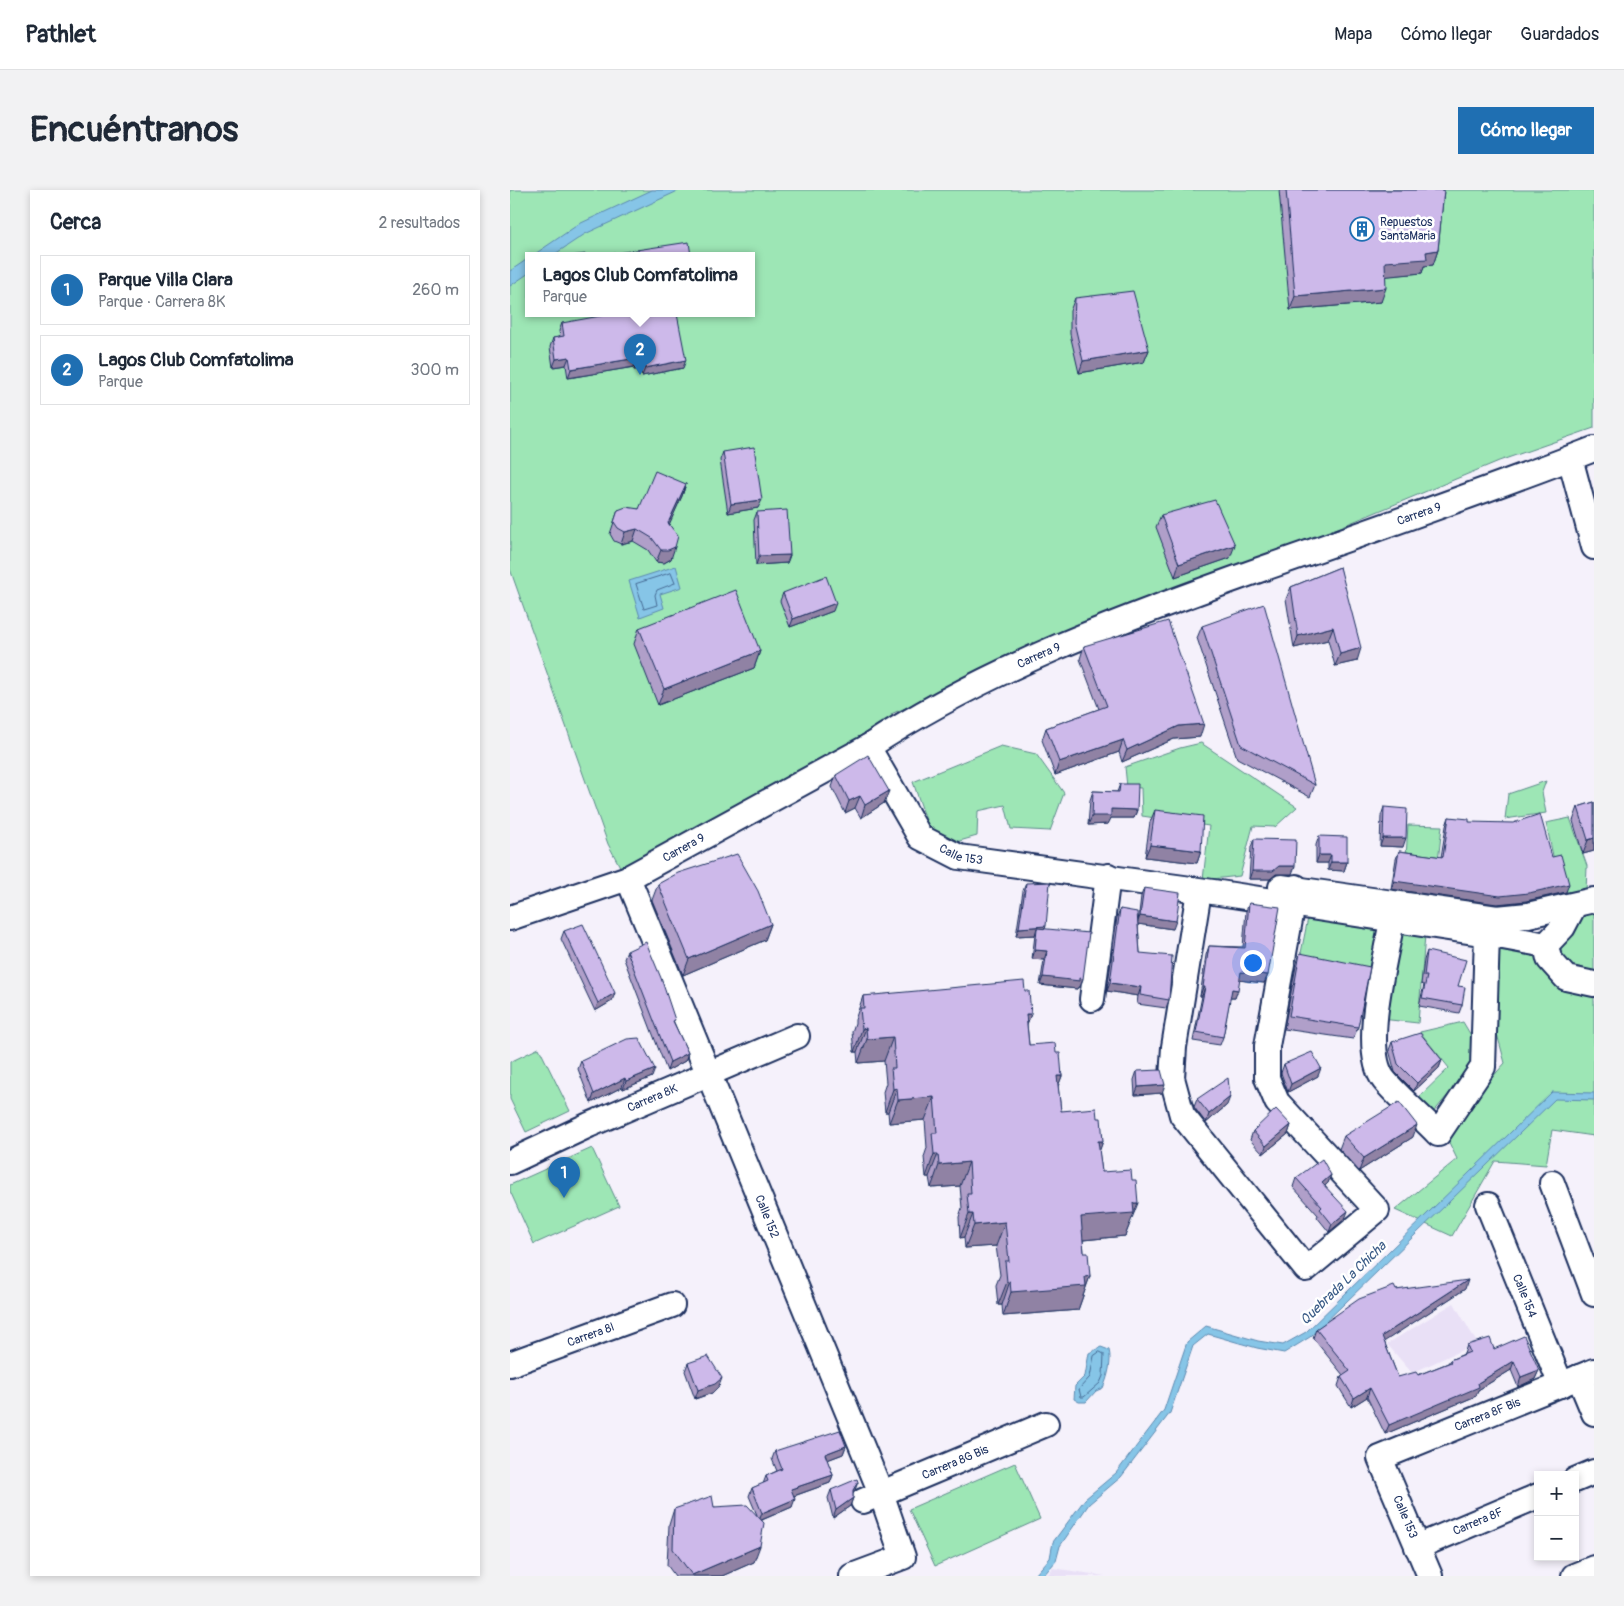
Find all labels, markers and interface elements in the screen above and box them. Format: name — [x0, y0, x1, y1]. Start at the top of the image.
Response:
text: Pathlet — [25, 20, 96, 49]
text: Mapa — [1334, 23, 1372, 46]
text: Cómo llegar — [1400, 23, 1492, 46]
text: Guardados — [1520, 23, 1599, 46]
button: Cómo llegar — [1458, 107, 1594, 154]
text: Encuéntranos — [30, 108, 238, 152]
text: Cerca — [50, 209, 101, 236]
text: 2 resultados — [378, 213, 460, 233]
place label: Repuestos SantaMaria — [1380, 215, 1436, 244]
building icon: Repuestos SantaMaria — [1349, 216, 1375, 242]
popup — [525, 252, 755, 317]
text: Lagos Club Comfatolima — [542, 263, 738, 287]
text: Parque Villa Clara — [98, 268, 233, 292]
text: 1 — [64, 280, 70, 300]
text: 260 m — [412, 280, 459, 300]
text: Parque — [542, 287, 587, 307]
text: Parque · Carrera 8K — [98, 292, 226, 312]
pin: 2 — [624, 334, 656, 375]
text: Lagos Club Comfatolima — [98, 348, 294, 372]
text: 2 — [63, 360, 71, 380]
text: 300 m — [411, 360, 459, 380]
text: Parque — [98, 372, 143, 392]
street label: Carrera 9 — [1395, 499, 1443, 529]
street label: Carrera 9 — [1015, 639, 1063, 672]
street label: Carrera 9 — [660, 830, 707, 865]
street label: Calle 153 — [937, 841, 984, 868]
your location — [1240, 950, 1266, 976]
street label: Carrera 8K — [625, 1081, 680, 1115]
pin: 1 — [548, 1157, 580, 1198]
street label: Calle 152 — [752, 1193, 783, 1240]
water label: Quebrada La Chicha — [1297, 1237, 1391, 1328]
street label: Calle 154 — [1509, 1272, 1540, 1320]
street label: Carrera 8I — [565, 1319, 616, 1350]
street label: Carrera 8F Bis — [1452, 1394, 1523, 1434]
street label: Carrera 8G Bis — [920, 1441, 991, 1483]
map controls — [1534, 1471, 1579, 1561]
button: + — [1534, 1471, 1579, 1516]
street label: Calle 153 — [1389, 1493, 1421, 1541]
street label: Carrera 8F — [1450, 1504, 1505, 1539]
button: − — [1534, 1516, 1579, 1561]

